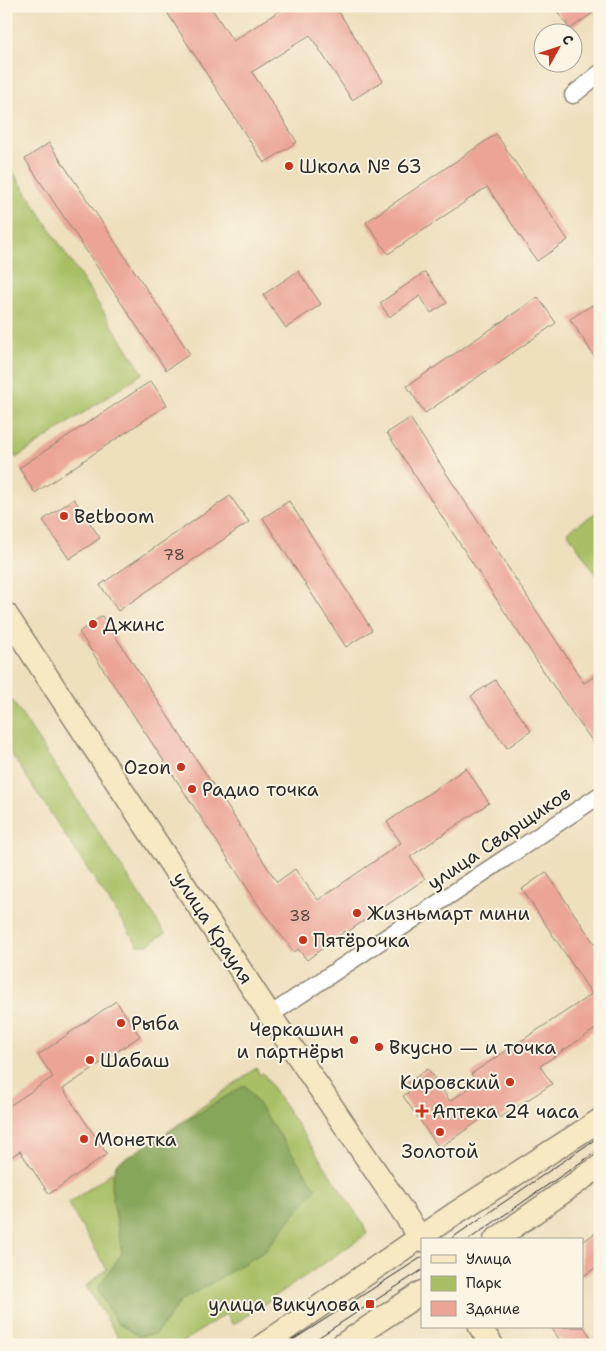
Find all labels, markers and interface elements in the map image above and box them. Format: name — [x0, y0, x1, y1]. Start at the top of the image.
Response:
north arrow — [534, 22, 584, 72]
text: С — [558, 31, 578, 49]
place label: Школа № 63 — [299, 154, 422, 179]
marker: Школа № 63 — [283, 160, 295, 172]
place label: Betboom — [74, 504, 154, 529]
marker: Betboom — [58, 510, 70, 522]
house number: 78 — [163, 544, 185, 565]
place label: Джинс — [103, 612, 165, 637]
marker: Джинс — [87, 618, 99, 630]
place label: Ozon — [124, 755, 171, 780]
marker: Ozon — [175, 761, 187, 773]
place label: Радио точка — [202, 777, 319, 802]
street label: улица Сварщиков — [422, 781, 576, 895]
marker: Радио точка — [186, 783, 198, 795]
street label: улица Крауля — [167, 867, 259, 989]
place label: Жизньмарт мини — [367, 901, 530, 926]
house number: 38 — [289, 905, 311, 926]
marker: Жизньмарт мини — [351, 907, 363, 919]
place label: Пятёрочка — [313, 928, 409, 953]
marker: Пятёрочка — [297, 934, 309, 946]
place label: Рыба — [131, 1011, 179, 1036]
marker: Рыба — [115, 1017, 127, 1029]
place label: Черкашин и партнёры — [237, 1017, 344, 1064]
marker: Черкашин и партнёры — [348, 1034, 360, 1046]
place label: Вкусно — и точка — [389, 1035, 556, 1060]
marker: Вкусно — и точка — [373, 1041, 385, 1053]
place label: Шабаш — [100, 1048, 170, 1073]
marker: Шабаш — [84, 1054, 96, 1066]
place label: Кировский — [400, 1070, 500, 1095]
marker: Кировский — [504, 1076, 516, 1088]
place label: Аптека 24 часа — [432, 1099, 579, 1124]
marker: Аптека 24 часа — [416, 1105, 428, 1117]
marker: Золотой — [434, 1126, 446, 1138]
place label: Монетка — [94, 1127, 177, 1152]
marker: Монетка — [78, 1133, 90, 1145]
place label: Золотой — [402, 1139, 479, 1164]
legend — [421, 1238, 584, 1328]
text: Улица — [466, 1249, 512, 1269]
text: Парк — [466, 1273, 502, 1293]
place label: улица Викулова — [208, 1292, 360, 1317]
marker: улица Викулова — [364, 1298, 376, 1310]
text: Здание — [466, 1299, 520, 1319]

